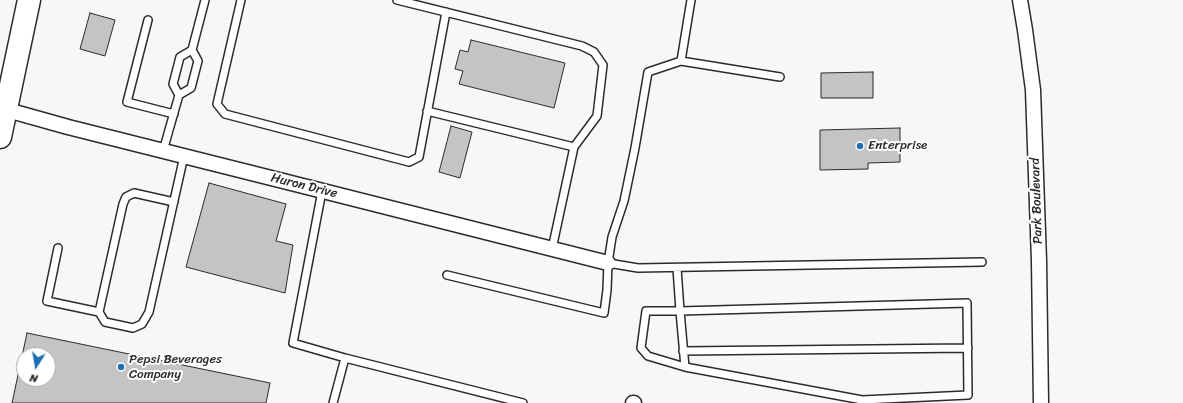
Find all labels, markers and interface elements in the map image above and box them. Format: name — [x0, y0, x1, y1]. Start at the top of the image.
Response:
place label: Enterprise — [868, 138, 927, 154]
marker: Enterprise — [855, 141, 865, 151]
street label: Park Boulevard — [1028, 157, 1046, 245]
street label: Huron Drive — [269, 170, 339, 202]
north arrow — [16, 347, 56, 387]
place label: Pepsi Beverages Company — [129, 352, 222, 383]
marker: Pepsi Beverages Company — [116, 362, 126, 372]
text: N — [28, 368, 39, 388]

